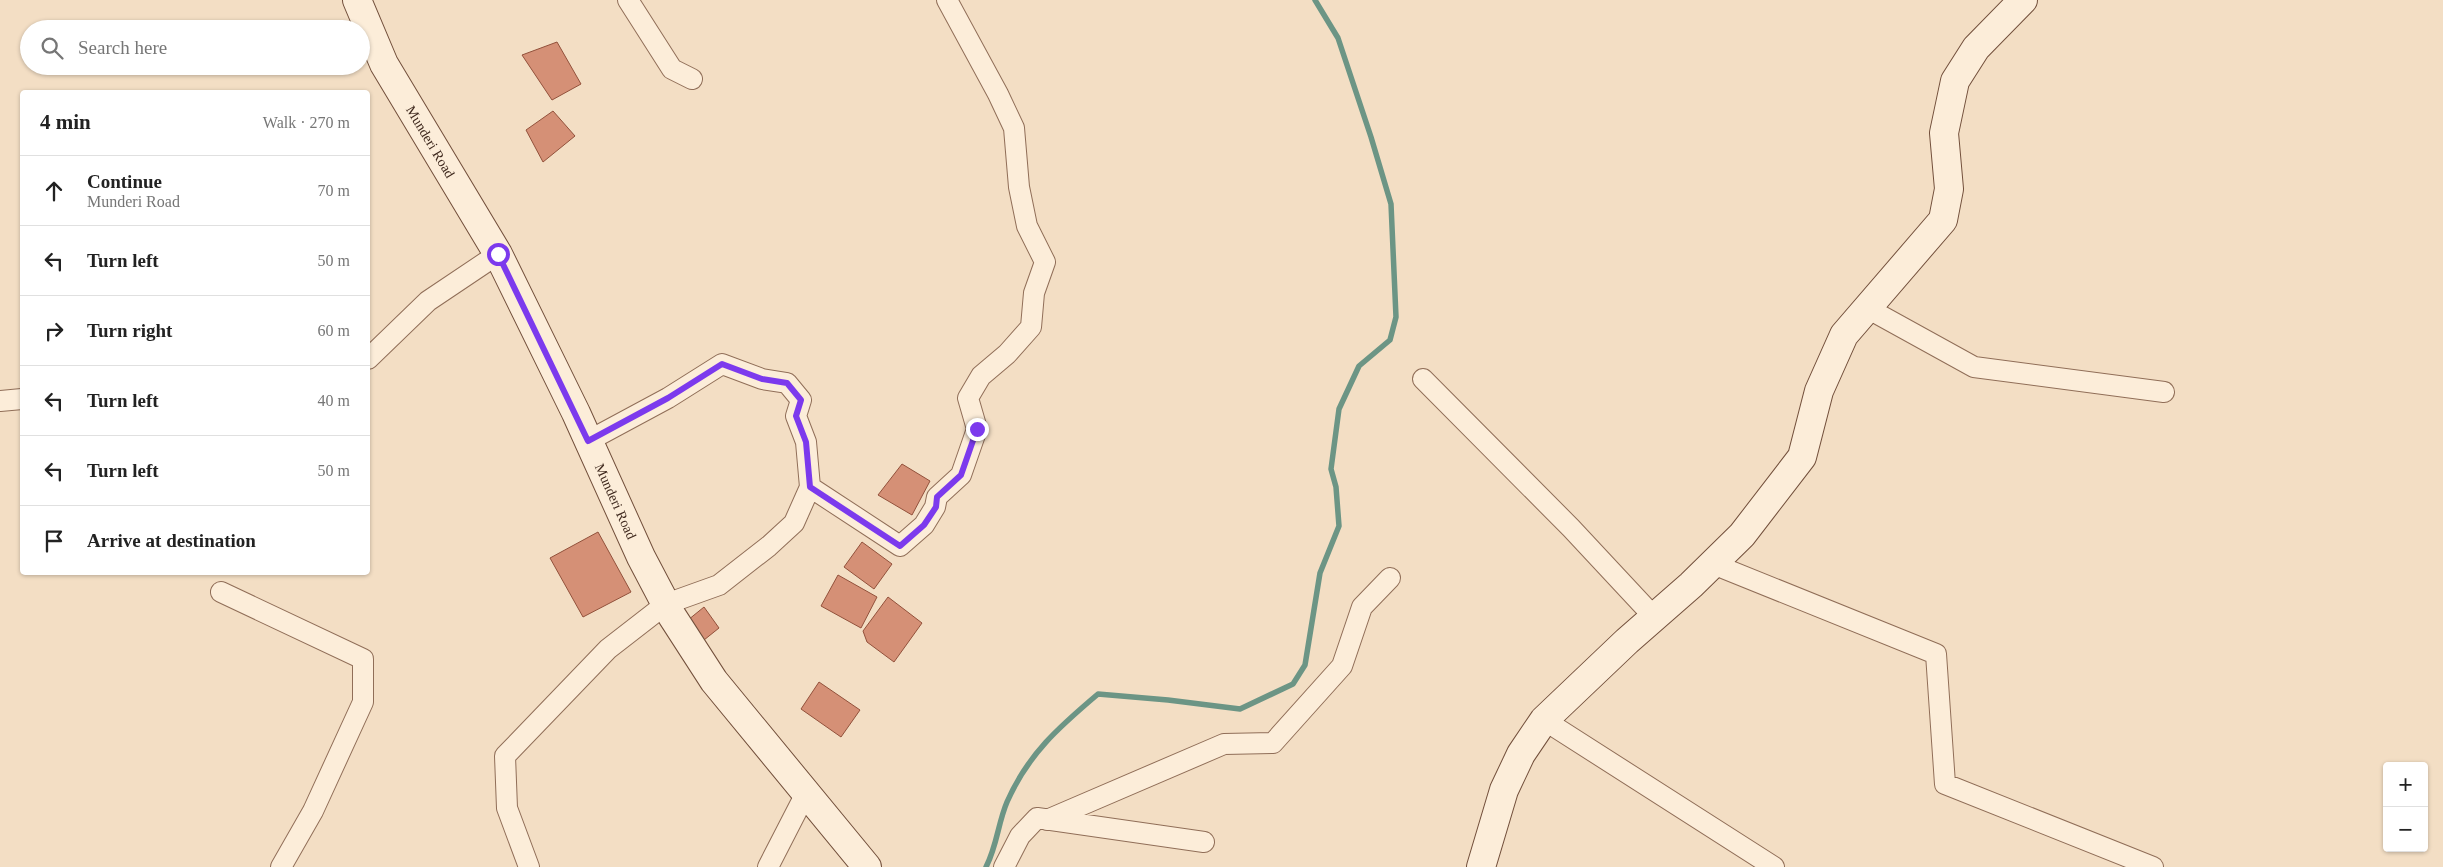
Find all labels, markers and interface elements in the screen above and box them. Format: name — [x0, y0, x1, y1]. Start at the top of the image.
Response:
search box — [20, 20, 370, 75]
icon: search — [38, 34, 66, 62]
text: Search here — [78, 37, 167, 58]
street label: Munderi Road — [403, 103, 458, 180]
text: 4 min — [40, 110, 91, 134]
text: Walk · 270 m — [263, 114, 350, 131]
text: Continue — [87, 171, 162, 192]
icon: ahead — [40, 177, 68, 205]
text: 70 m — [318, 182, 350, 199]
text: Munderi Road — [87, 193, 180, 210]
route start — [487, 243, 510, 266]
icon: left — [40, 247, 68, 275]
text: Turn left — [87, 250, 159, 271]
text: 50 m — [318, 252, 350, 269]
icon: right — [40, 317, 68, 345]
text: Turn right — [87, 320, 172, 341]
text: 60 m — [318, 322, 350, 339]
icon: left — [40, 387, 68, 415]
text: Turn left — [87, 390, 159, 411]
text: 40 m — [318, 392, 350, 409]
route end — [966, 418, 989, 441]
icon: left — [40, 457, 68, 485]
text: Turn left — [87, 460, 159, 481]
street label: Munderi Road — [592, 461, 639, 541]
text: 50 m — [318, 462, 350, 479]
icon: arrive — [40, 527, 68, 555]
text: Arrive at destination — [87, 530, 256, 551]
map controls — [2383, 762, 2428, 852]
button: + — [2383, 762, 2428, 807]
button: − — [2383, 807, 2428, 852]

